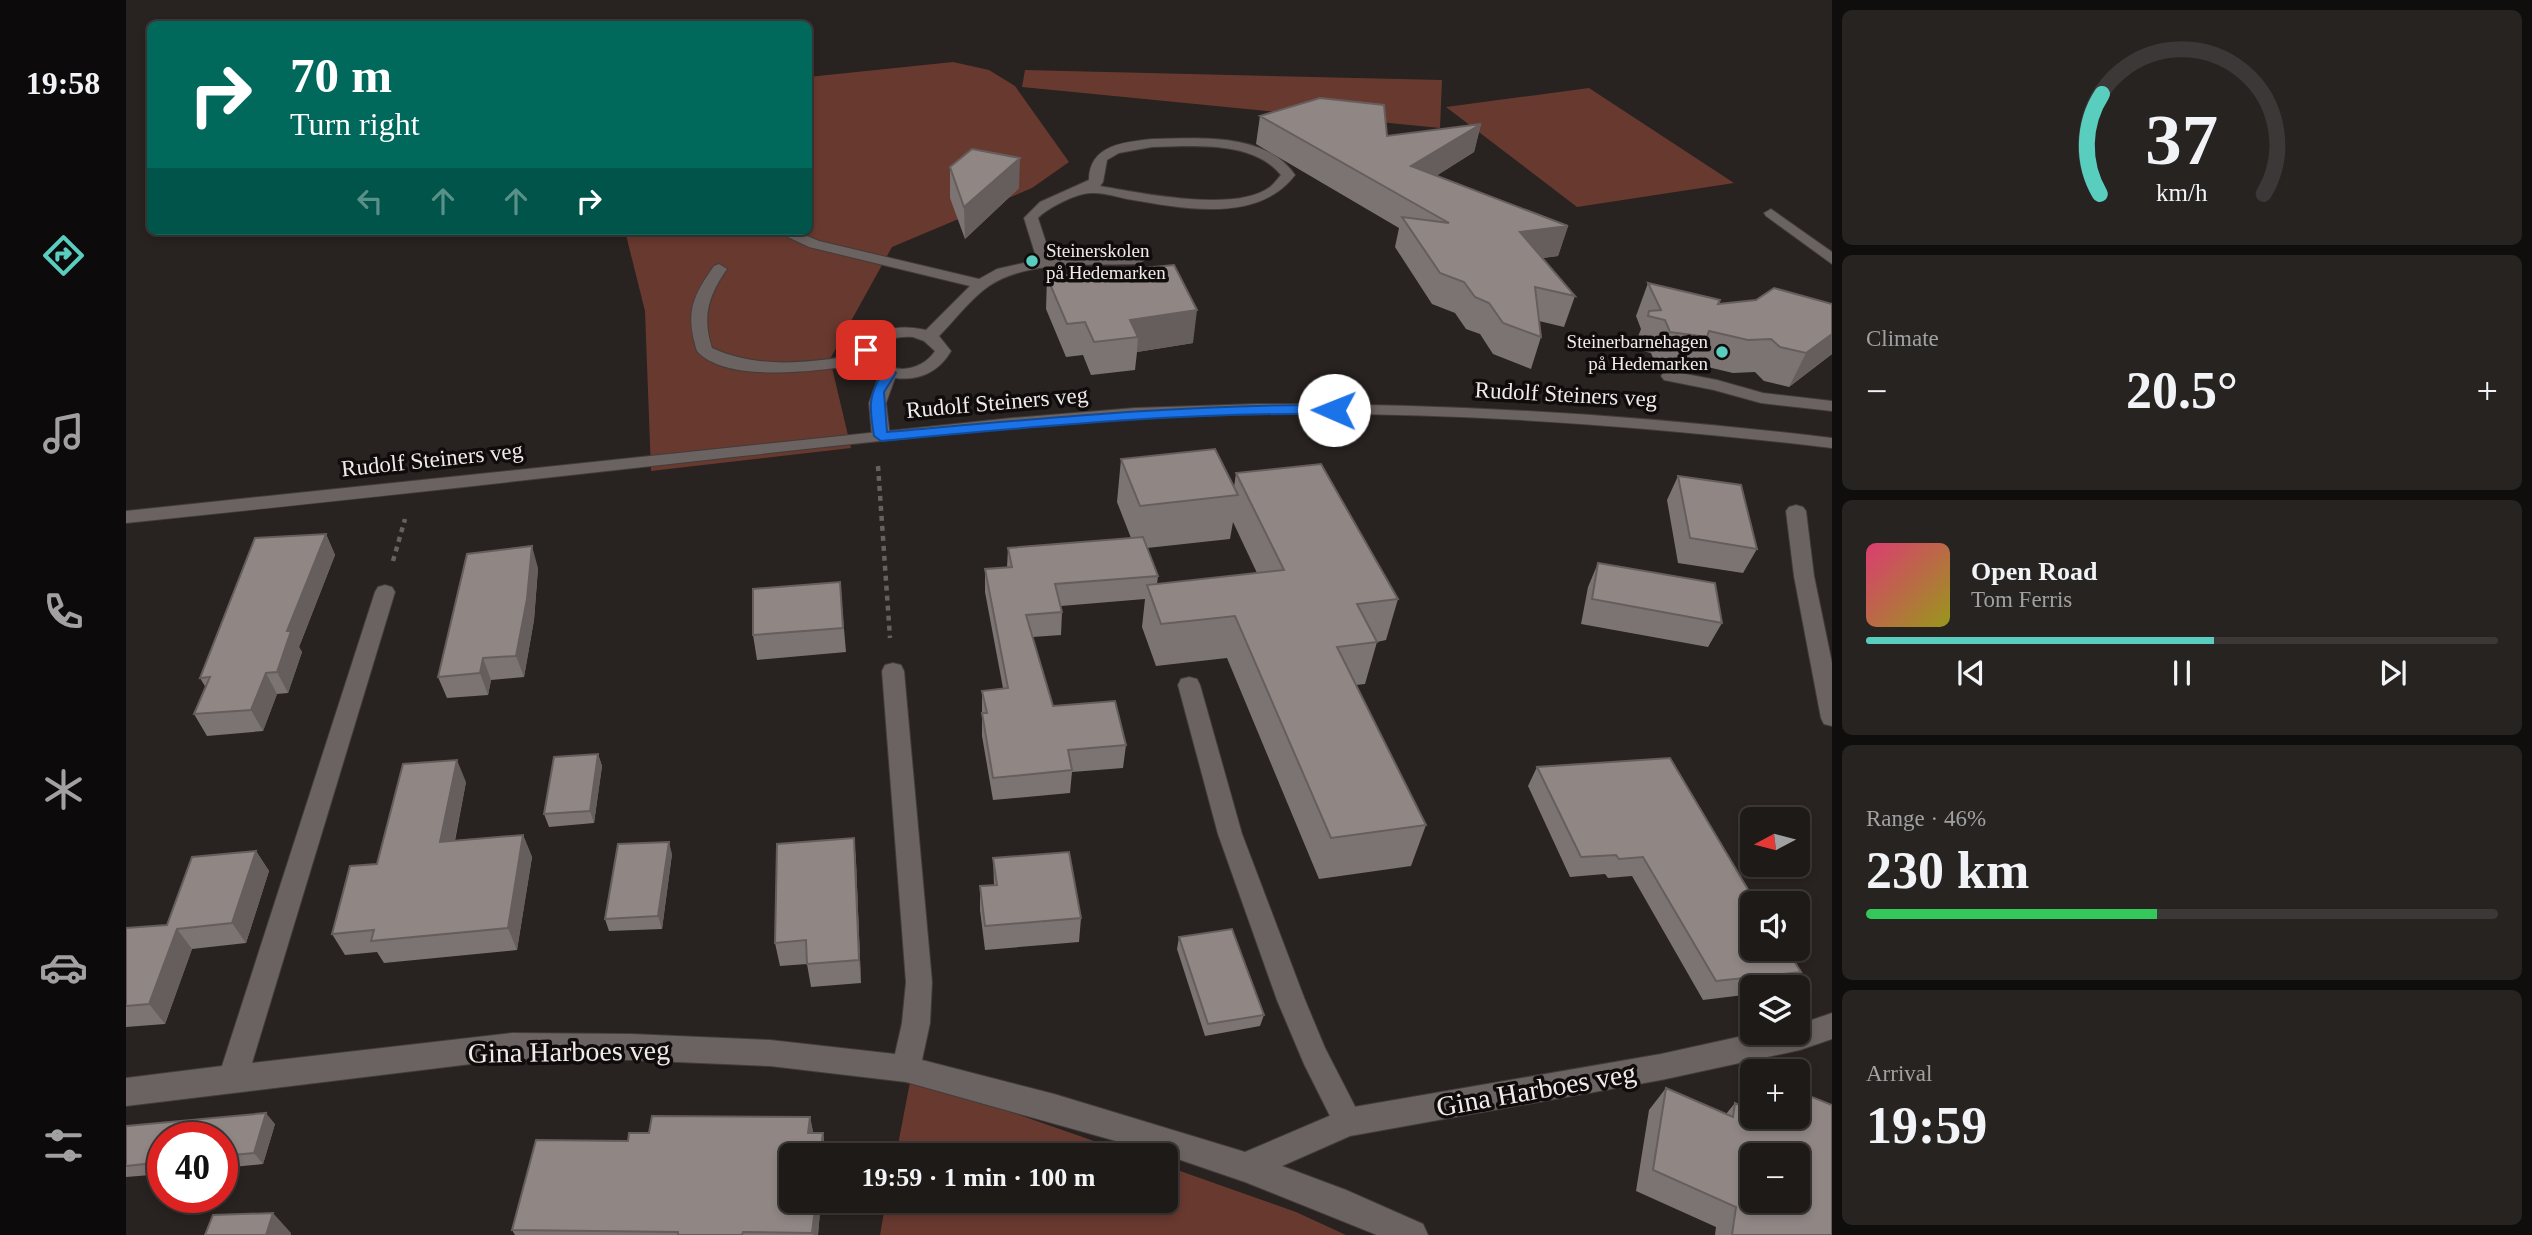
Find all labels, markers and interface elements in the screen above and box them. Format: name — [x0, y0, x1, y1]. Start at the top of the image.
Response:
text: 70 m — [290, 48, 392, 103]
icon: right — [175, 49, 266, 140]
text: 19:58 — [26, 65, 100, 101]
text: 37 — [2146, 99, 2218, 180]
text: Turn right — [290, 106, 420, 142]
text: km/h — [2156, 178, 2208, 205]
icon: left — [351, 182, 389, 220]
icon: ahead — [424, 182, 462, 220]
icon: ahead — [497, 182, 535, 220]
icon: right — [570, 182, 608, 220]
icon: directions — [39, 231, 88, 280]
place label: Steinerskolen på Hedemarken — [1046, 240, 1166, 283]
marker: Steinerskolen på Hedemarken — [1024, 253, 1040, 269]
pin — [836, 320, 896, 380]
text: Climate — [1866, 326, 1939, 351]
icon: arrive — [847, 331, 885, 369]
place label: Steinerbarnehagen på Hedemarken — [1567, 331, 1708, 374]
marker: Steinerbarnehagen på Hedemarken — [1714, 344, 1730, 360]
text: 20.5° — [2126, 362, 2238, 419]
text: − — [1866, 370, 1887, 412]
text: + — [2477, 370, 2498, 412]
position arrow — [1297, 373, 1371, 447]
street label: Rudolf Steiners veg — [1474, 377, 1658, 412]
street label: Rudolf Steiners veg — [905, 382, 1090, 423]
icon: music — [39, 409, 88, 458]
street label: Rudolf Steiners veg — [340, 437, 525, 481]
text: Open Road — [1971, 557, 2097, 586]
icon: phone — [39, 587, 88, 636]
text: Tom Ferris — [1971, 587, 2072, 612]
icon: previous — [1952, 654, 1990, 692]
icon: pause — [2163, 654, 2201, 692]
icon: next — [2374, 654, 2412, 692]
icon: climate — [39, 765, 88, 814]
text: Range · 46% — [1866, 806, 1986, 831]
north arrow — [1740, 807, 1810, 877]
map controls — [1740, 807, 1810, 1213]
text: 230 km — [1866, 842, 2029, 899]
button: sound — [1740, 891, 1810, 961]
icon: car — [39, 943, 88, 992]
button: layers — [1740, 975, 1810, 1045]
street label: Gina Harboes veg — [468, 1034, 670, 1069]
street label: Gina Harboes veg — [1434, 1057, 1638, 1122]
button: + — [1740, 1059, 1810, 1129]
text: Arrival — [1866, 1061, 1932, 1086]
text: 19:59 — [1866, 1097, 1987, 1154]
icon: filters — [39, 1121, 88, 1170]
speed limit sign: 40 — [147, 1122, 238, 1213]
button: − — [1740, 1143, 1810, 1213]
text: 19:59 · 1 min · 100 m — [862, 1163, 1096, 1192]

